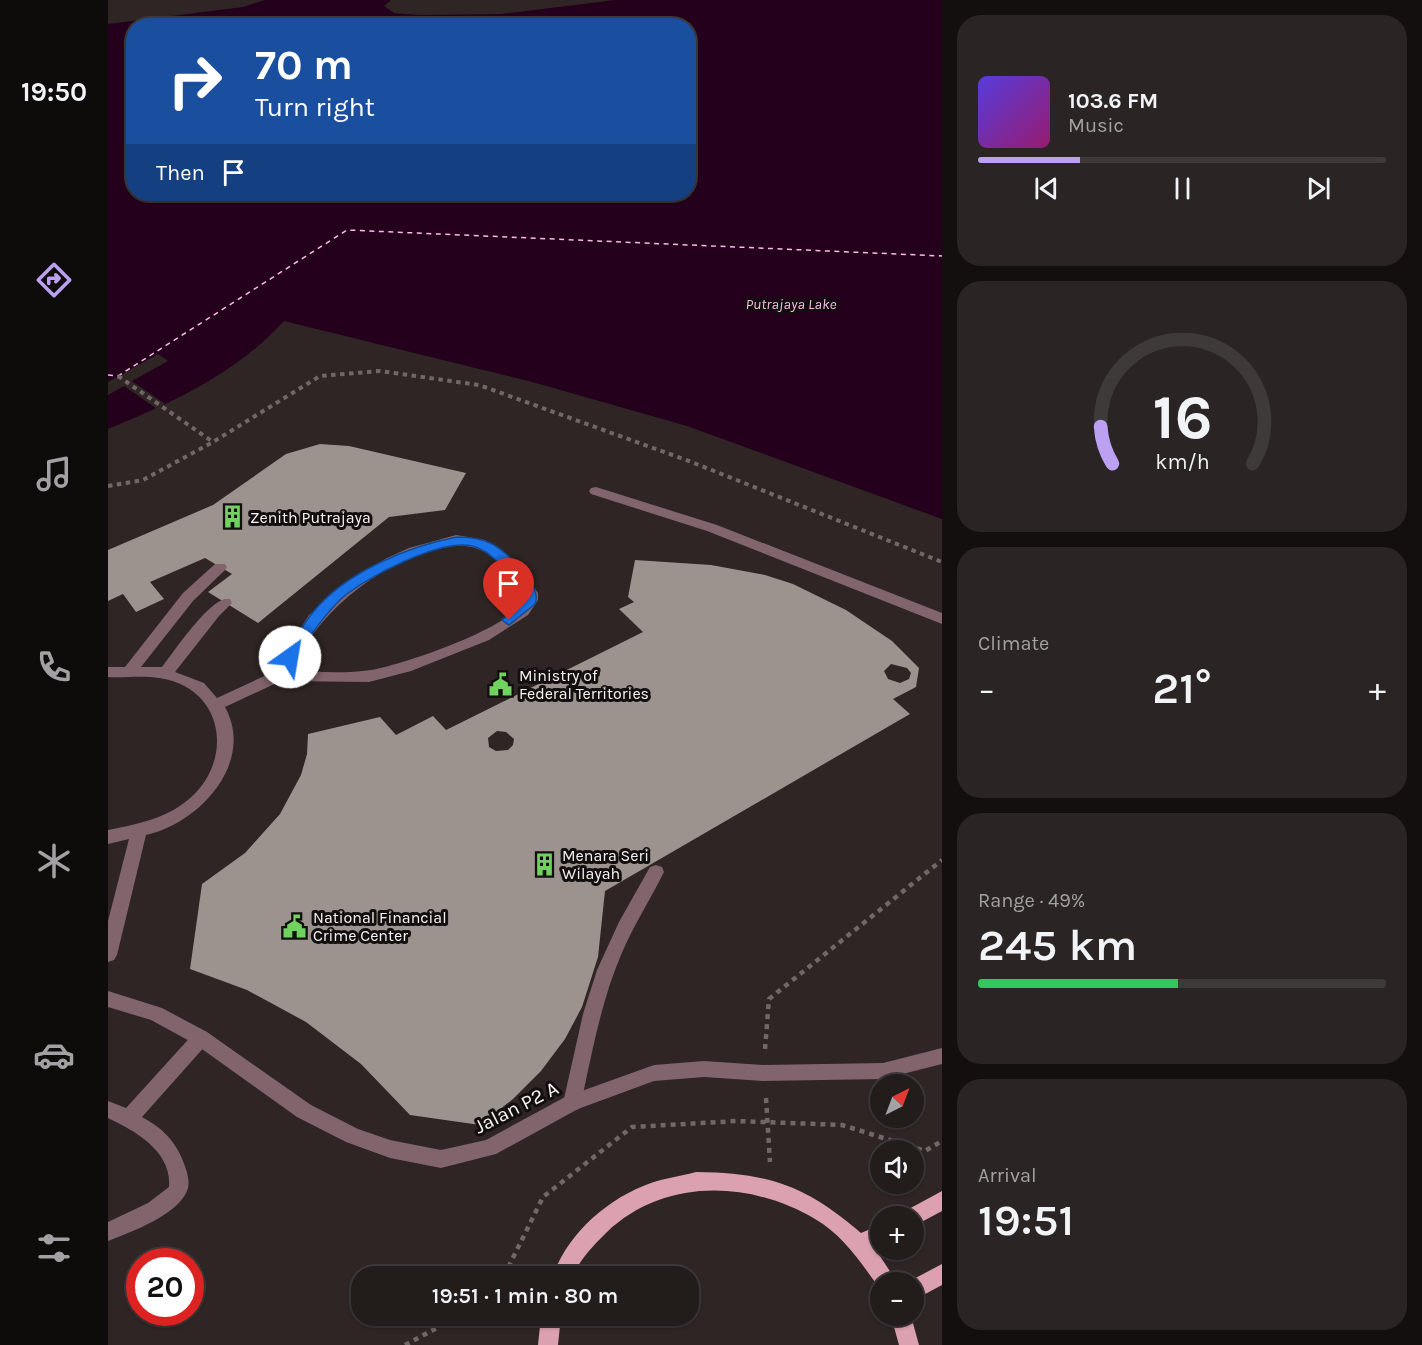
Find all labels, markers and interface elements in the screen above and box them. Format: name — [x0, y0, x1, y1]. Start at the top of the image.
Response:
text: 70 m — [255, 40, 353, 90]
icon: right — [156, 42, 234, 120]
text: 19:50 — [21, 76, 87, 108]
text: 103.6 FM — [1068, 88, 1158, 114]
text: Turn right — [255, 91, 375, 123]
text: Music — [1068, 114, 1124, 137]
icon: arrive — [217, 156, 250, 189]
text: Then — [156, 160, 205, 186]
icon: previous — [1030, 172, 1063, 205]
icon: pause — [1166, 172, 1199, 205]
icon: next — [1302, 172, 1335, 205]
icon: directions — [33, 259, 75, 301]
water label: Putrajaya Lake — [746, 295, 837, 313]
text: 16 — [1152, 381, 1212, 454]
text: km/h — [1155, 449, 1209, 474]
icon: music — [33, 453, 75, 495]
building icon: Zenith Putrajaya — [219, 504, 245, 530]
place label: Zenith Putrajaya — [250, 508, 371, 527]
pin — [483, 558, 534, 620]
icon: arrive — [492, 567, 525, 600]
position arrow — [258, 625, 322, 689]
text: Climate — [978, 632, 1049, 655]
icon: phone — [33, 646, 75, 688]
text: 21° — [1152, 662, 1212, 714]
place label: Ministry of Federal Territories — [519, 666, 649, 703]
text: − — [978, 670, 995, 708]
text: + — [1369, 670, 1386, 708]
public building icon: Ministry of Federal Territories — [488, 671, 514, 697]
icon: climate — [33, 840, 75, 882]
place label: Menara Seri Wilayah — [562, 846, 649, 883]
building icon: Menara Seri Wilayah — [531, 851, 557, 877]
text: Range · 49% — [978, 889, 1085, 912]
place label: National Financial Crime Center — [313, 908, 447, 945]
public building icon: National Financial Crime Center — [282, 913, 308, 939]
text: 245 km — [978, 919, 1137, 971]
icon: car — [33, 1034, 75, 1076]
north arrow — [870, 1074, 924, 1128]
map controls — [870, 1074, 924, 1326]
street label: Jalan P2 A — [470, 1076, 562, 1138]
button: sound — [870, 1140, 924, 1194]
text: Arrival — [978, 1164, 1037, 1187]
text: 19:51 — [978, 1194, 1074, 1246]
button: + — [870, 1206, 924, 1260]
icon: filters — [33, 1227, 75, 1269]
speed limit sign: 20 — [126, 1248, 204, 1326]
button: − — [870, 1272, 924, 1326]
text: 19:51 · 1 min · 80 m — [432, 1283, 618, 1309]

